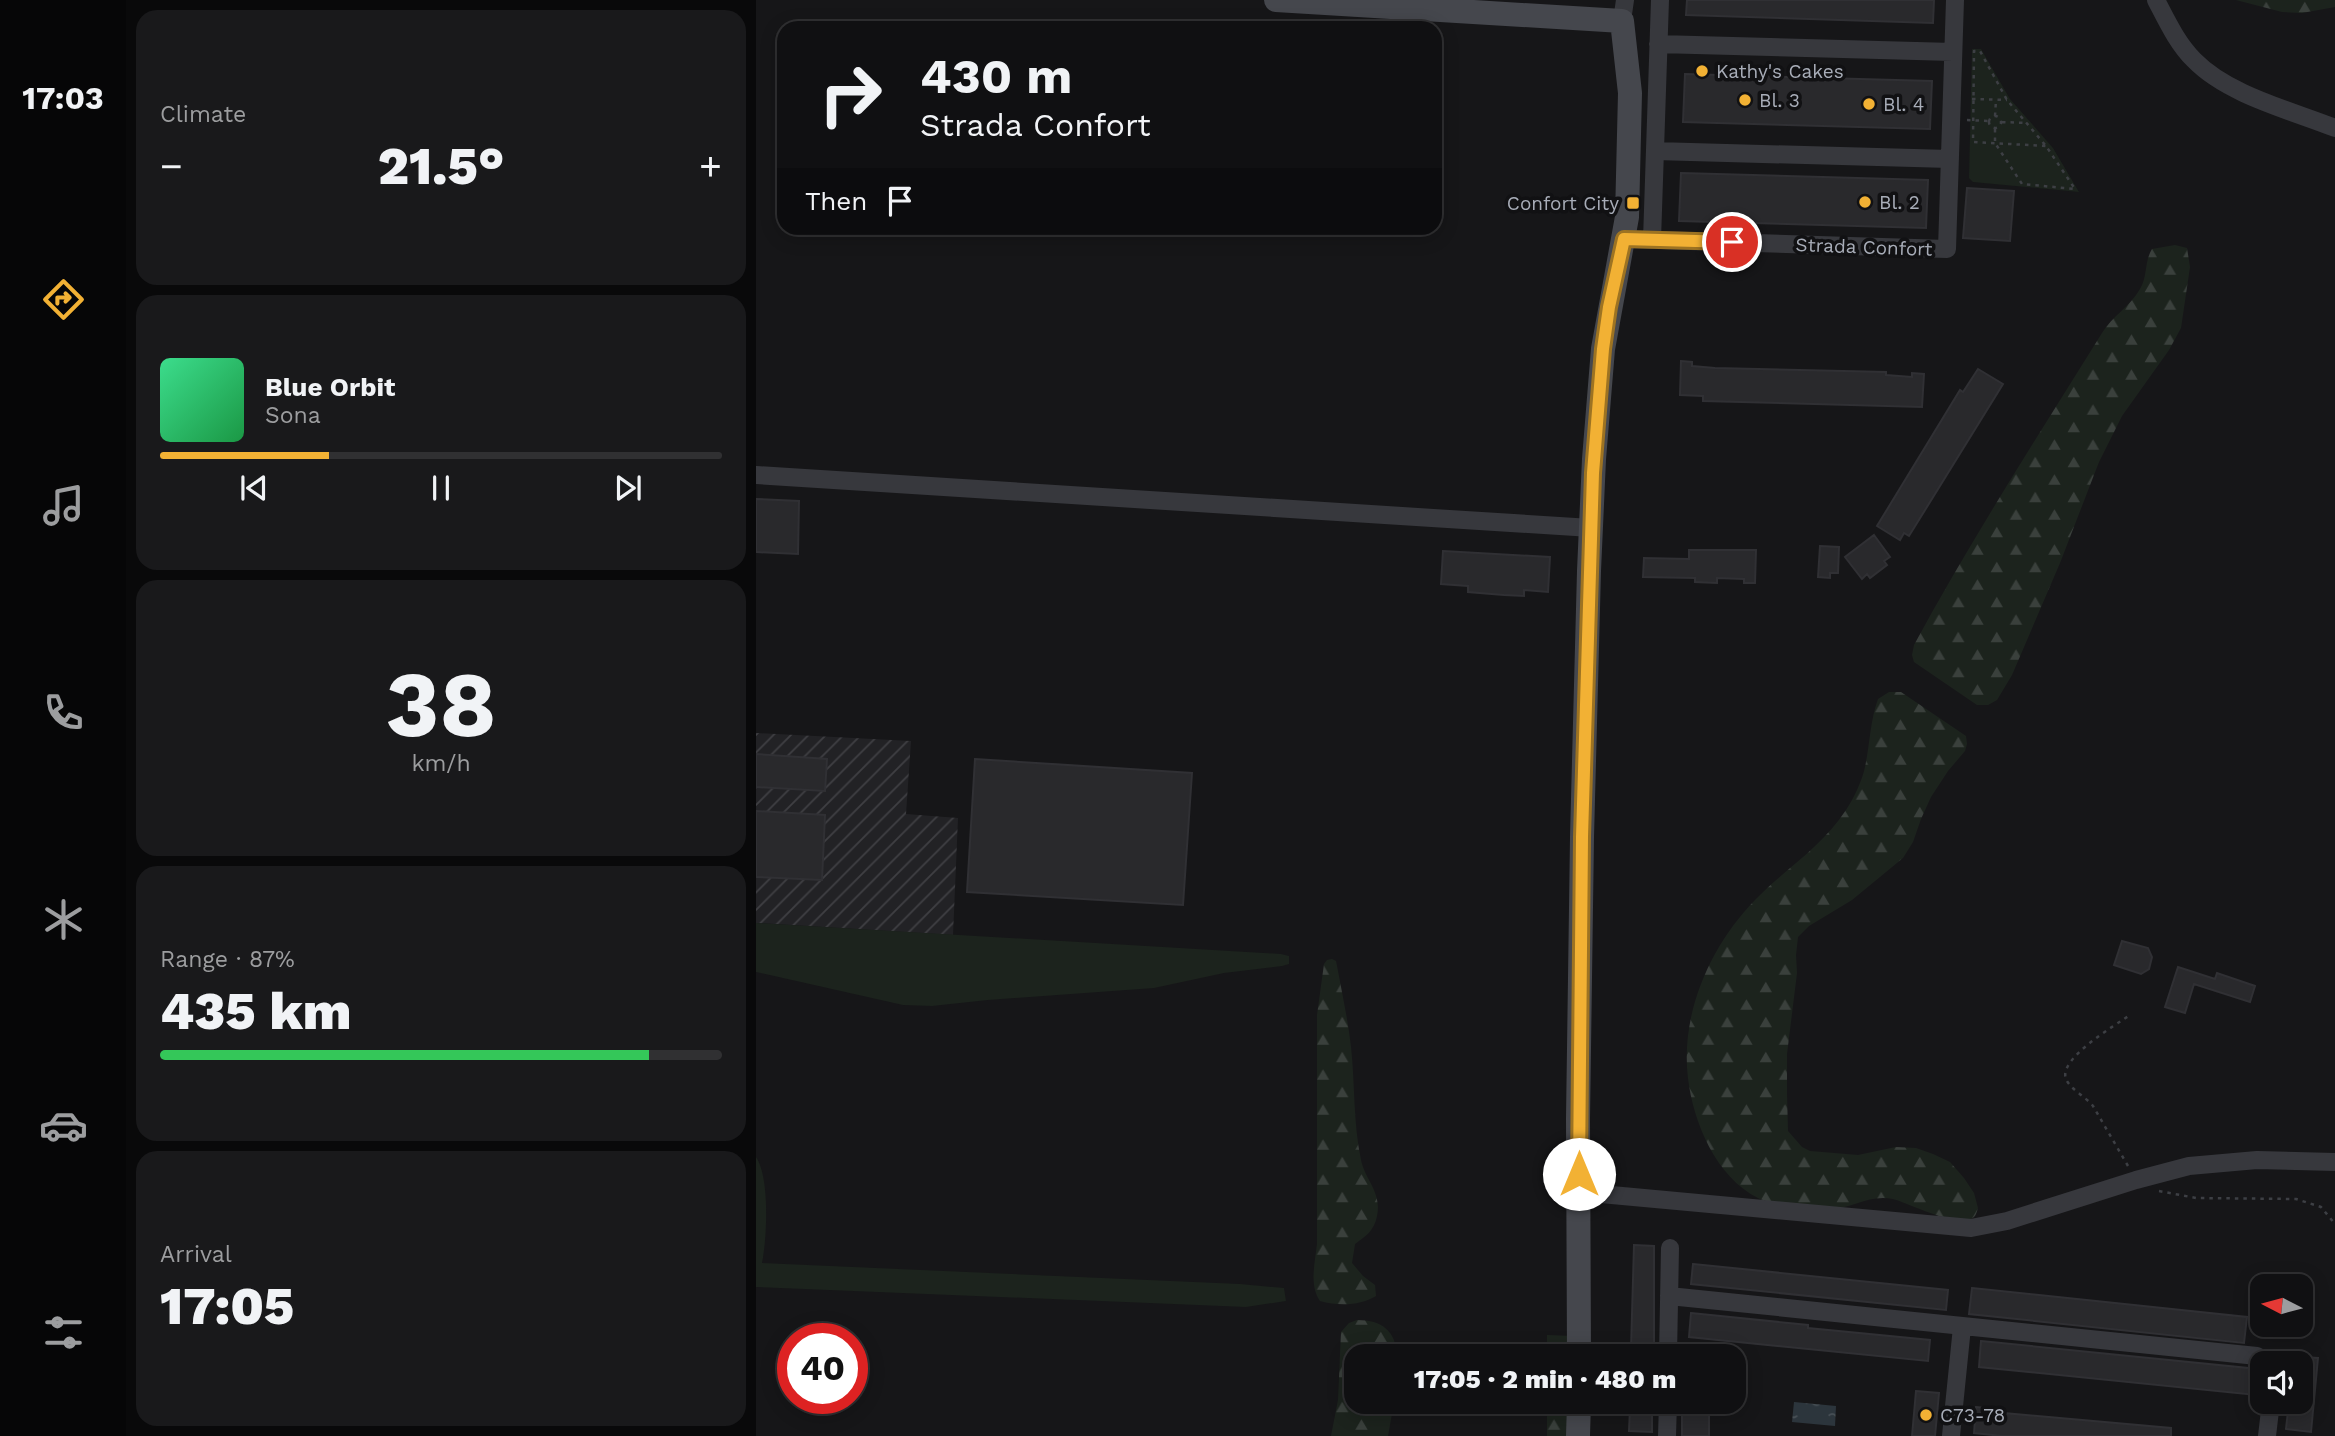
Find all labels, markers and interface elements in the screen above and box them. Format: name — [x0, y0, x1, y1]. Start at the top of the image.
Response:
text: 430 m — [920, 47, 1072, 105]
icon: right — [805, 49, 896, 140]
place label: Kathy's Cakes — [1716, 60, 1844, 83]
marker: Kathy's Cakes — [1694, 63, 1710, 79]
text: 17:03 — [22, 79, 104, 117]
place label: Bl. 3 — [1759, 89, 1800, 112]
marker: Bl. 3 — [1737, 92, 1753, 108]
place label: Bl. 4 — [1883, 93, 1924, 116]
marker: Bl. 4 — [1861, 96, 1877, 112]
text: Climate — [160, 101, 246, 128]
text: Strada Confort — [920, 106, 1151, 144]
text: 21.5° — [378, 136, 504, 197]
text: − — [160, 144, 183, 188]
text: + — [699, 144, 722, 188]
icon: arrive — [881, 182, 919, 220]
text: Then — [805, 186, 867, 216]
place label: Bl. 2 — [1879, 191, 1920, 214]
place label: Confort City — [1507, 192, 1619, 215]
marker: Bl. 2 — [1857, 194, 1873, 210]
marker: Confort City — [1625, 195, 1641, 211]
pin — [1702, 212, 1762, 272]
icon: arrive — [1713, 223, 1751, 261]
street label: Strada Confort — [1795, 233, 1933, 261]
icon: directions — [39, 275, 88, 324]
text: Blue Orbit — [265, 372, 395, 402]
text: Sona — [265, 402, 321, 429]
icon: previous — [235, 469, 273, 507]
icon: pause — [422, 469, 460, 507]
icon: next — [609, 469, 647, 507]
icon: music — [39, 481, 88, 530]
text: 38 — [385, 651, 497, 758]
icon: phone — [39, 688, 88, 737]
text: km/h — [411, 750, 471, 777]
icon: climate — [39, 895, 88, 944]
text: Range · 87% — [160, 946, 295, 973]
text: 435 km — [160, 981, 352, 1042]
icon: car — [39, 1101, 88, 1150]
position arrow — [1542, 1137, 1616, 1211]
text: Arrival — [160, 1241, 232, 1268]
north arrow — [2250, 1274, 2314, 1337]
map controls — [2250, 1274, 2313, 1414]
text: 17:05 — [160, 1276, 294, 1337]
icon: filters — [39, 1308, 88, 1357]
speed limit sign: 40 — [777, 1323, 868, 1414]
button: sound — [2250, 1351, 2313, 1414]
text: 17:05 · 2 min · 480 m — [1414, 1364, 1676, 1394]
place label: C73-78 — [1940, 1404, 2005, 1427]
marker: C73-78 — [1918, 1407, 1934, 1423]

